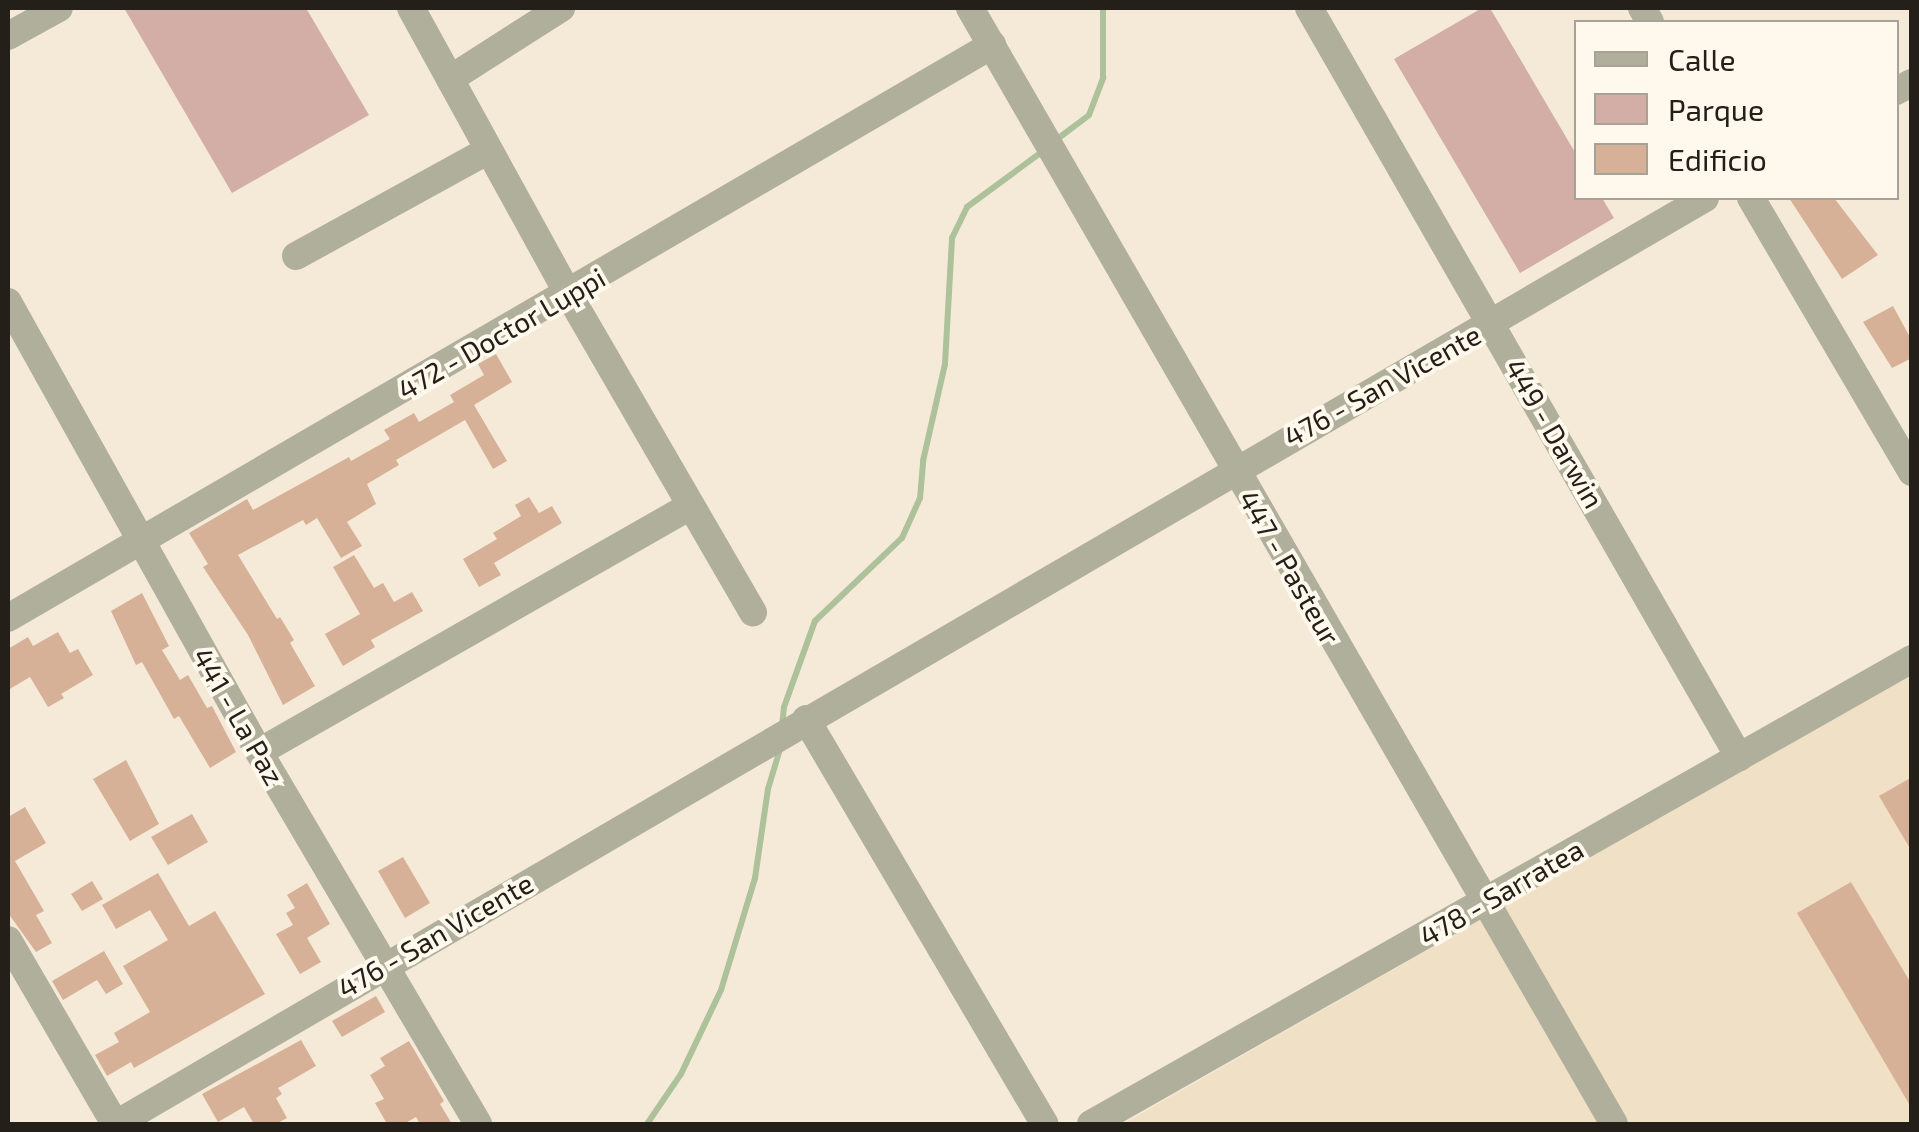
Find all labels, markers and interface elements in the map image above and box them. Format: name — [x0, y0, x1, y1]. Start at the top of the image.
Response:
legend — [1574, 20, 1899, 200]
text: Calle — [1668, 41, 1736, 77]
text: Parque — [1668, 91, 1764, 127]
text: Edificio — [1668, 141, 1767, 177]
street label: 472 - Doctor Luppi — [391, 260, 611, 406]
street label: 476 - San Vicente — [1277, 317, 1487, 453]
street label: 449 - Darwin — [1499, 352, 1611, 514]
street label: 447 - Pasteur — [1232, 484, 1348, 650]
street label: 441 - La Paz — [186, 641, 292, 791]
street label: 478 - Sarratea — [1413, 832, 1589, 952]
street label: 476 - San Vicente — [331, 865, 539, 1005]

